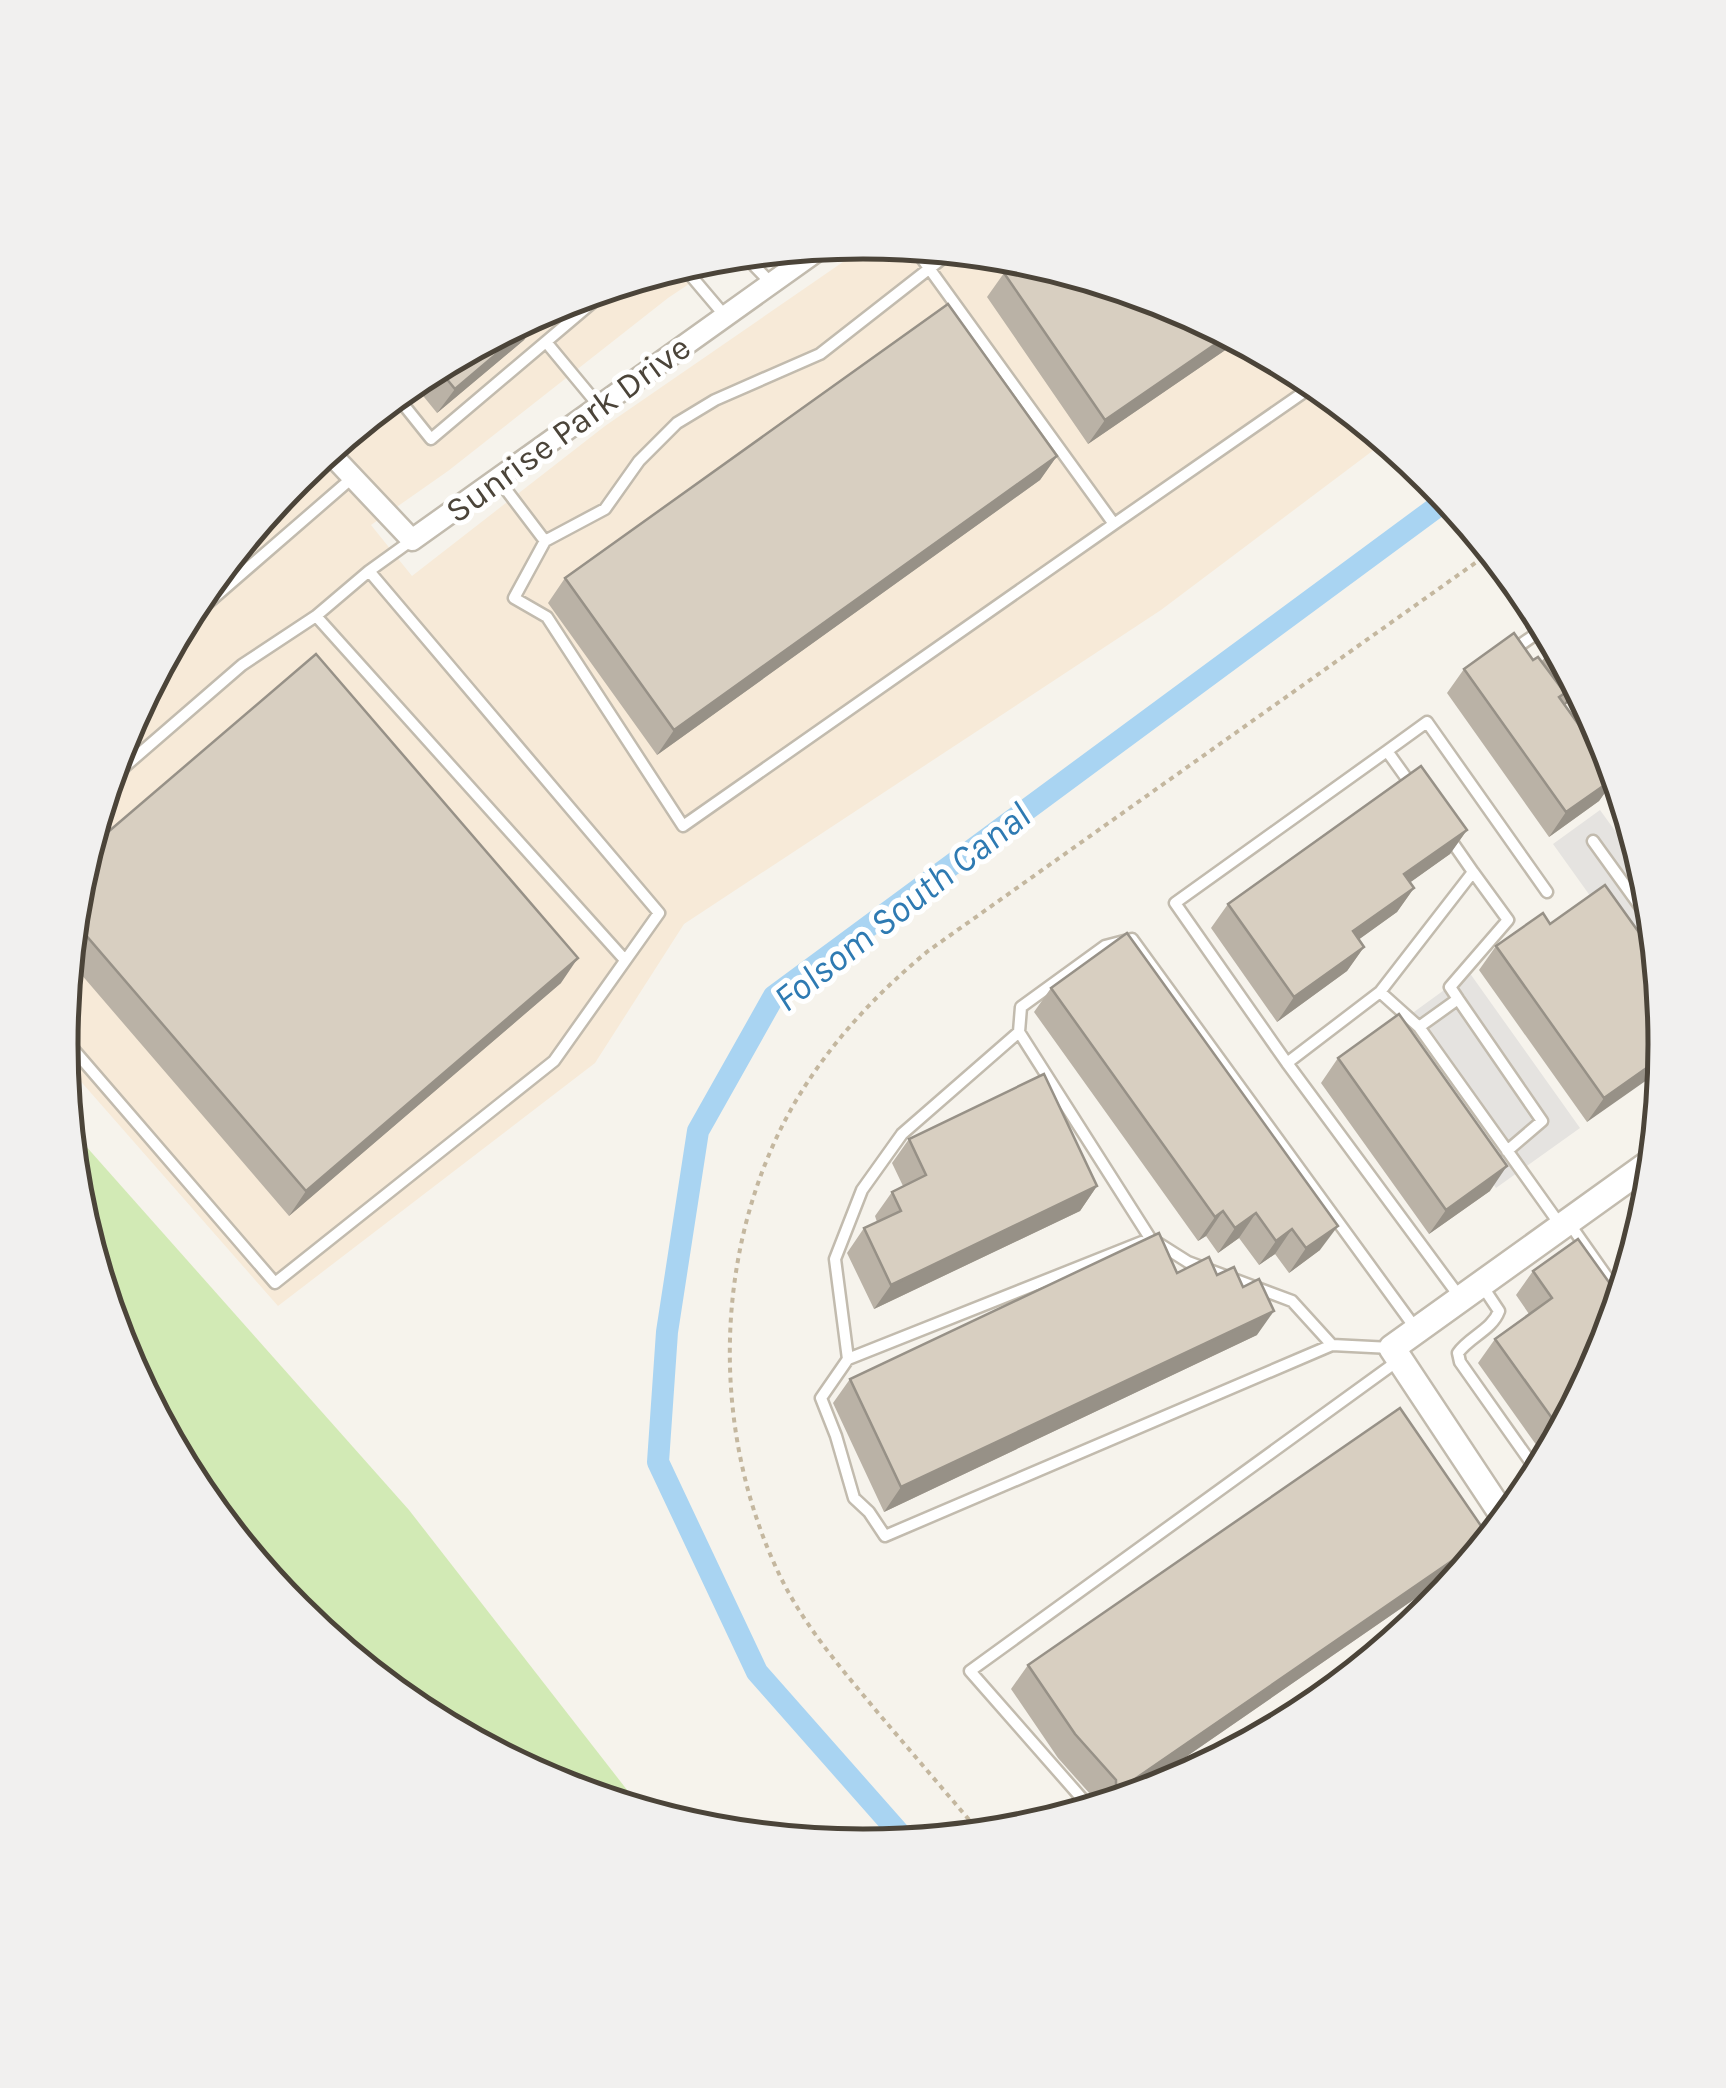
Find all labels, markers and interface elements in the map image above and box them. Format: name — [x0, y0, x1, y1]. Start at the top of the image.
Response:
street label: Sunrise Park Drive — [438, 327, 698, 531]
water label: Folsom South Canal — [765, 793, 1039, 1021]

